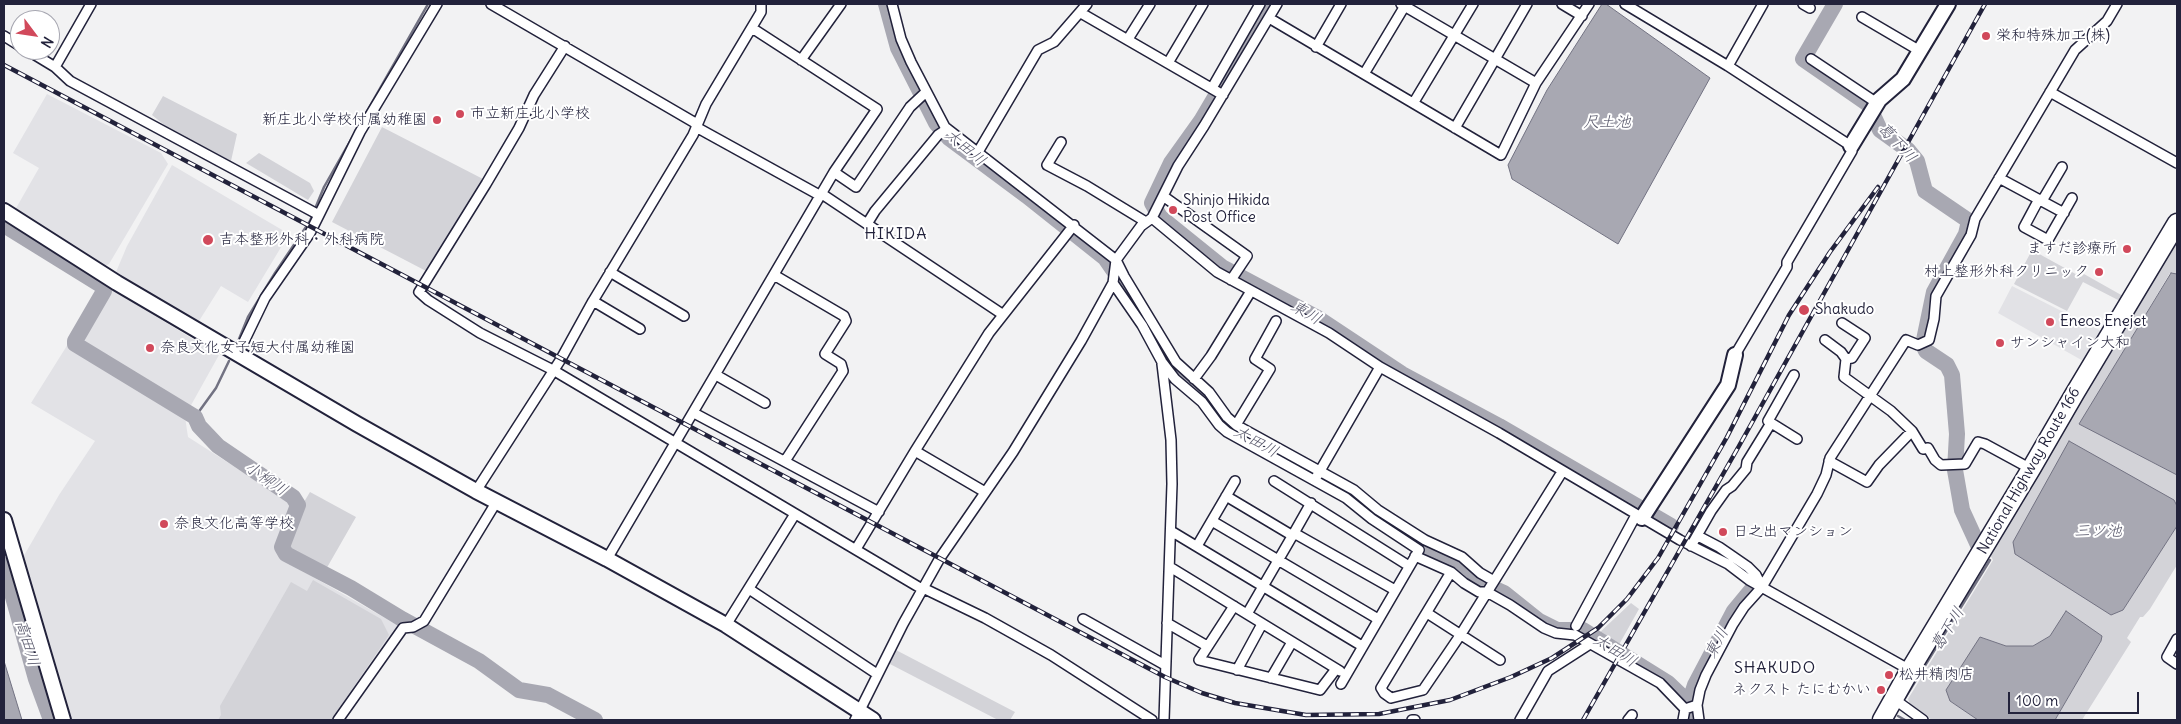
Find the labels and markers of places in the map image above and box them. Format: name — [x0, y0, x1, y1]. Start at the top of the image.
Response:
place label: 栄和特殊加工(株) — [1996, 27, 2110, 45]
marker: 栄和特殊加工(株) — [1980, 30, 1992, 42]
place label: 市立新庄北小学校 — [470, 105, 590, 123]
marker: 市立新庄北小学校 — [454, 108, 466, 120]
place label: 新庄北小学校付属幼稚園 — [262, 111, 427, 129]
marker: 新庄北小学校付属幼稚園 — [431, 114, 443, 126]
place label: Shinjo Hikida Post Office — [1183, 192, 1270, 227]
marker: Shinjo Hikida Post Office — [1167, 204, 1179, 216]
place label: 吉本整形外科・外科病院 — [219, 231, 384, 249]
marker: 吉本整形外科・外科病院 — [201, 233, 215, 247]
place label: ますだ診療所 — [2027, 240, 2117, 258]
marker: ますだ診療所 — [2121, 243, 2133, 255]
place label: 村上整形外科クリニック — [1924, 263, 2089, 281]
marker: 村上整形外科クリニック — [2093, 266, 2105, 278]
place label: Shakudo — [1815, 301, 1874, 319]
marker: Shakudo — [1797, 303, 1811, 317]
place label: Eneos Enejet — [2060, 313, 2146, 331]
marker: Eneos Enejet — [2044, 316, 2056, 328]
place label: サンシャイン大和 — [2010, 334, 2130, 352]
marker: サンシャイン大和 — [1994, 337, 2006, 349]
place label: 奈良文化女子短大付属幼稚園 — [160, 339, 355, 357]
marker: 奈良文化女子短大付属幼稚園 — [144, 342, 156, 354]
place label: 奈良文化高等学校 — [174, 515, 294, 533]
marker: 奈良文化高等学校 — [158, 518, 170, 530]
place label: 日之出マンション — [1733, 523, 1853, 541]
marker: 日之出マンション — [1717, 526, 1729, 538]
place label: 松井精肉店 — [1899, 666, 1974, 684]
marker: 松井精肉店 — [1883, 669, 1895, 681]
place label: ネクスト たにむかい — [1732, 681, 1871, 699]
marker: ネクスト たにむかい — [1875, 684, 1887, 696]

